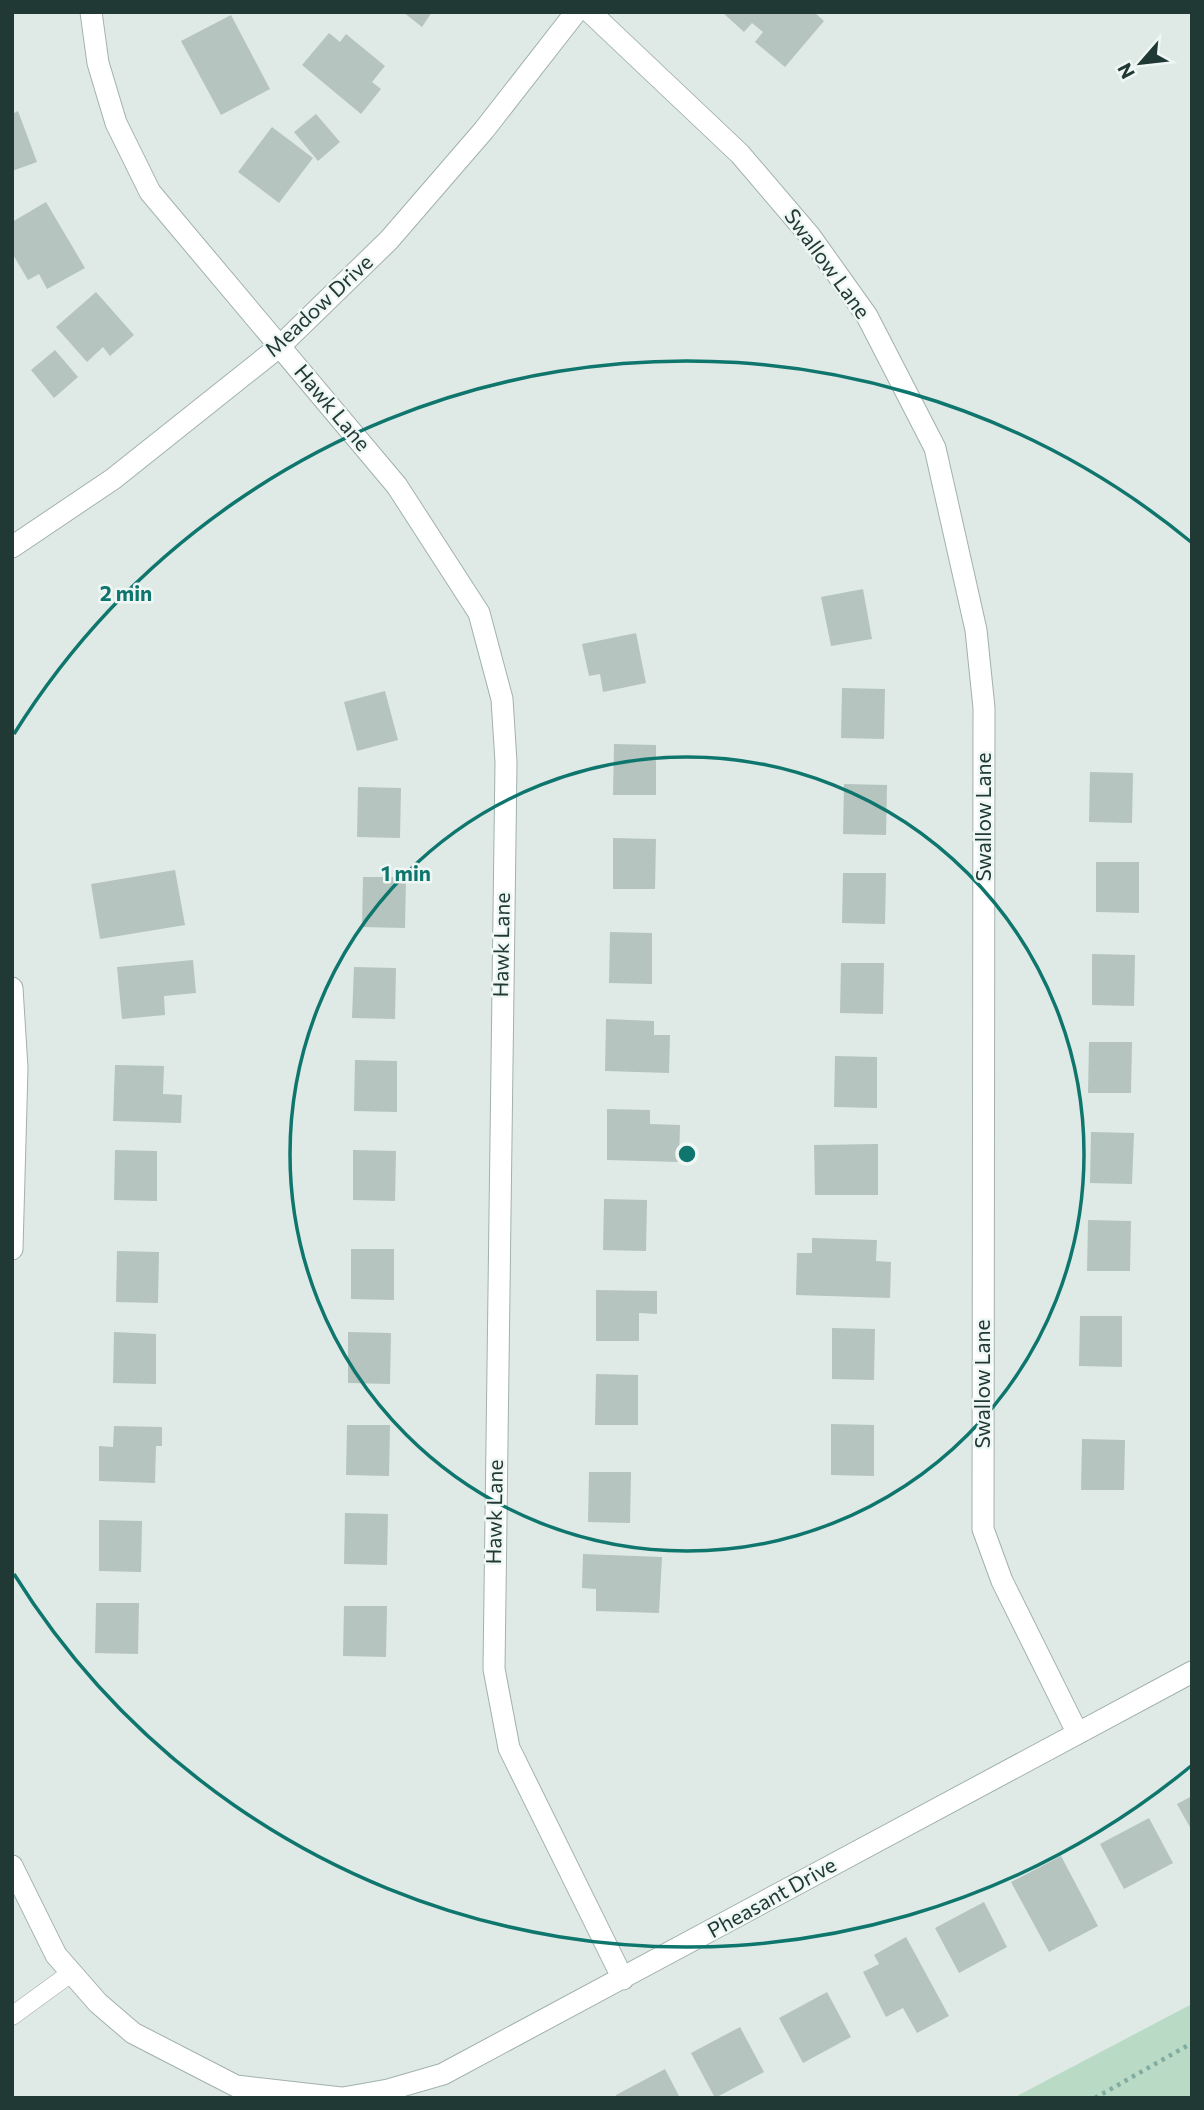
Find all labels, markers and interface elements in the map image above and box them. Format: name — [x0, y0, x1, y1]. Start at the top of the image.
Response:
north arrow — [1106, 28, 1176, 98]
text: N — [1112, 60, 1139, 83]
street label: Swallow Lane — [780, 204, 876, 323]
street label: Meadow Drive — [259, 249, 377, 361]
street label: Hawk Lane — [290, 359, 376, 455]
text: 2 min — [100, 580, 152, 605]
street label: Swallow Lane — [970, 752, 995, 882]
text: 1 min — [381, 860, 431, 885]
street label: Hawk Lane — [487, 892, 514, 998]
centre of rings — [675, 1142, 699, 1166]
street label: Swallow Lane — [969, 1319, 994, 1449]
street label: Hawk Lane — [480, 1459, 507, 1565]
street label: Pheasant Drive — [703, 1851, 840, 1942]

